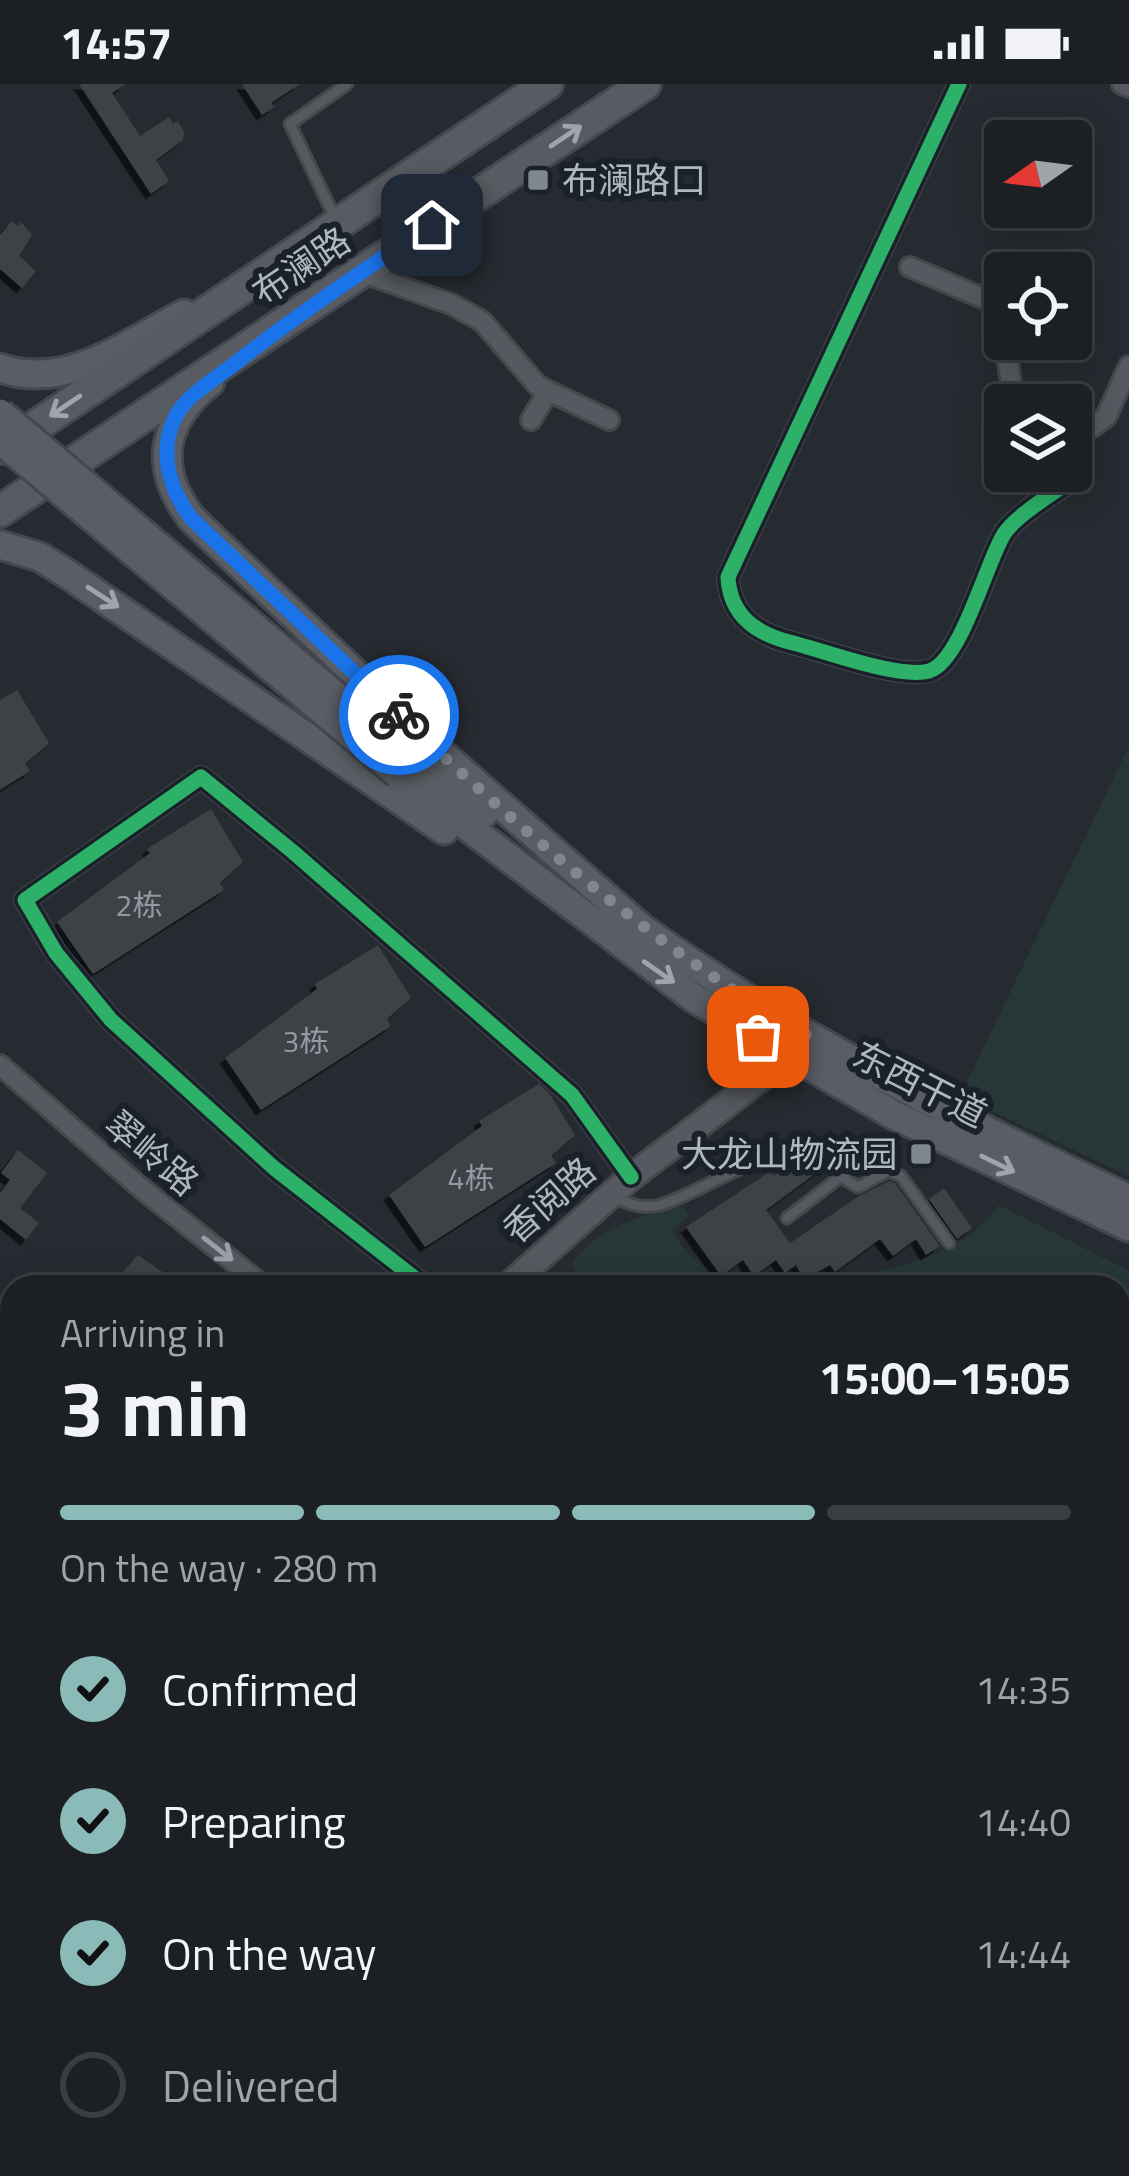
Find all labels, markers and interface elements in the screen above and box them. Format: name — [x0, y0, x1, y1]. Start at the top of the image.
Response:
text: 14:57 — [60, 8, 172, 76]
north arrow — [984, 120, 1092, 228]
map controls — [984, 120, 1092, 492]
one-way arrow — [548, 124, 582, 149]
place label: 布澜路口 — [562, 152, 706, 207]
marker: 布澜路口 — [525, 167, 551, 193]
pin — [381, 174, 483, 276]
icon: home — [399, 192, 465, 258]
street label: 布澜路 — [241, 213, 361, 319]
button: locate — [984, 252, 1092, 360]
button: layers — [984, 384, 1092, 492]
one-way arrow — [49, 393, 83, 418]
one-way arrow — [85, 585, 119, 610]
courier — [339, 655, 459, 775]
icon: bike — [366, 682, 432, 748]
house number: 2栋 — [116, 882, 162, 928]
one-way arrow — [642, 959, 675, 985]
pin — [707, 986, 809, 1088]
icon: bag — [725, 1004, 791, 1070]
house number: 3栋 — [283, 1018, 329, 1064]
street label: 东西干道 — [844, 1026, 997, 1141]
street label: 翠岭路 — [93, 1097, 211, 1208]
place label: 大龙山物流园 — [681, 1126, 897, 1181]
marker: 大龙山物流园 — [908, 1141, 934, 1167]
street label: 香阅路 — [490, 1143, 607, 1256]
one-way arrow — [979, 1154, 1015, 1176]
house number: 4栋 — [448, 1155, 494, 1201]
one-way arrow — [201, 1235, 233, 1262]
text: Arriving in — [60, 1303, 225, 1362]
text: 15:00–15:05 — [819, 1343, 1071, 1411]
text: 3 min — [60, 1348, 250, 1466]
text: On the way · 280 m — [60, 1538, 378, 1597]
text: Confirmed — [162, 1655, 358, 1723]
icon: check — [60, 1656, 126, 1722]
text: 14:35 — [975, 1660, 1071, 1719]
text: Preparing — [162, 1787, 346, 1855]
icon: check — [60, 1788, 126, 1854]
text: 14:40 — [975, 1792, 1071, 1851]
text: On the way — [162, 1919, 376, 1987]
icon: check — [60, 1920, 126, 1986]
text: 14:44 — [975, 1924, 1071, 1983]
text: Delivered — [162, 2051, 340, 2119]

